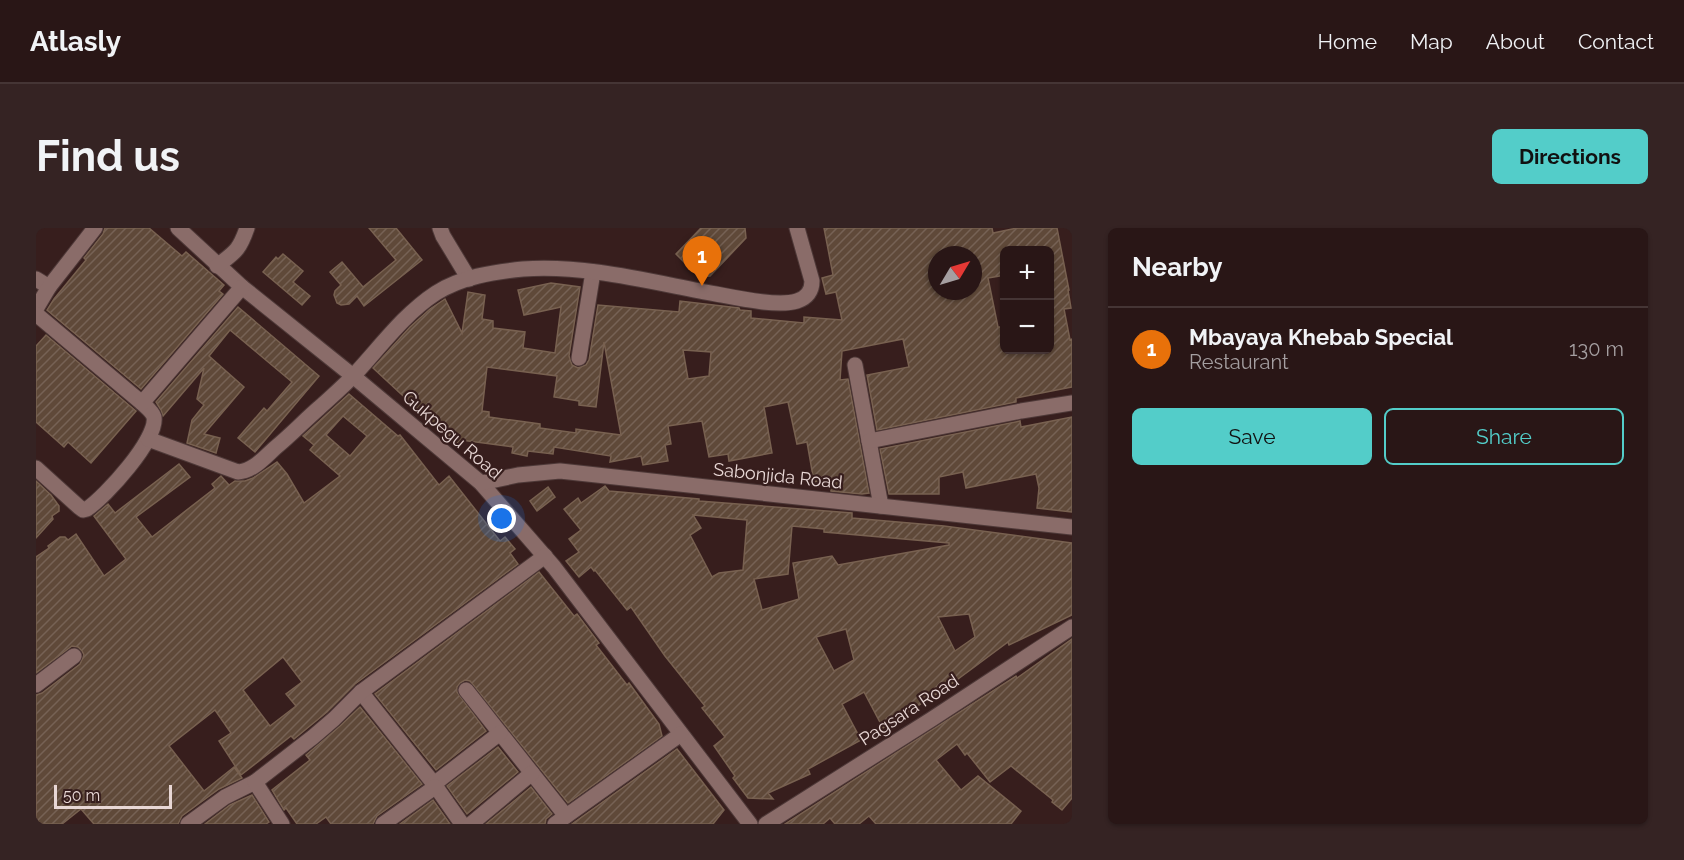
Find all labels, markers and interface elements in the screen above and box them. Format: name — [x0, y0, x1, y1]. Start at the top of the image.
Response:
text: Atlasly — [30, 25, 121, 58]
text: Home — [1318, 29, 1377, 54]
text: Map — [1410, 29, 1453, 54]
text: About — [1486, 29, 1545, 54]
text: Contact — [1578, 29, 1654, 54]
button: Directions — [1492, 129, 1648, 184]
text: Find us — [36, 132, 180, 181]
pin: 1 — [682, 236, 722, 286]
north arrow — [928, 246, 982, 300]
map controls — [1000, 246, 1054, 354]
button: + — [1000, 246, 1054, 300]
text: Nearby — [1132, 252, 1222, 282]
button: − — [1000, 300, 1054, 354]
text: Mbayaya Khebab Special — [1189, 324, 1453, 350]
text: 1 — [1147, 337, 1156, 361]
text: 130 m — [1569, 337, 1624, 361]
text: Restaurant — [1189, 350, 1289, 374]
street label: Gukpegu Road — [399, 386, 506, 483]
button: Save — [1132, 408, 1372, 465]
button: Share — [1384, 408, 1624, 465]
street label: Sabonjida Road — [712, 458, 844, 493]
your location — [487, 504, 516, 533]
street label: Pagsara Road — [855, 670, 962, 750]
scale bar — [54, 782, 172, 810]
text: 50 m — [63, 786, 100, 805]

